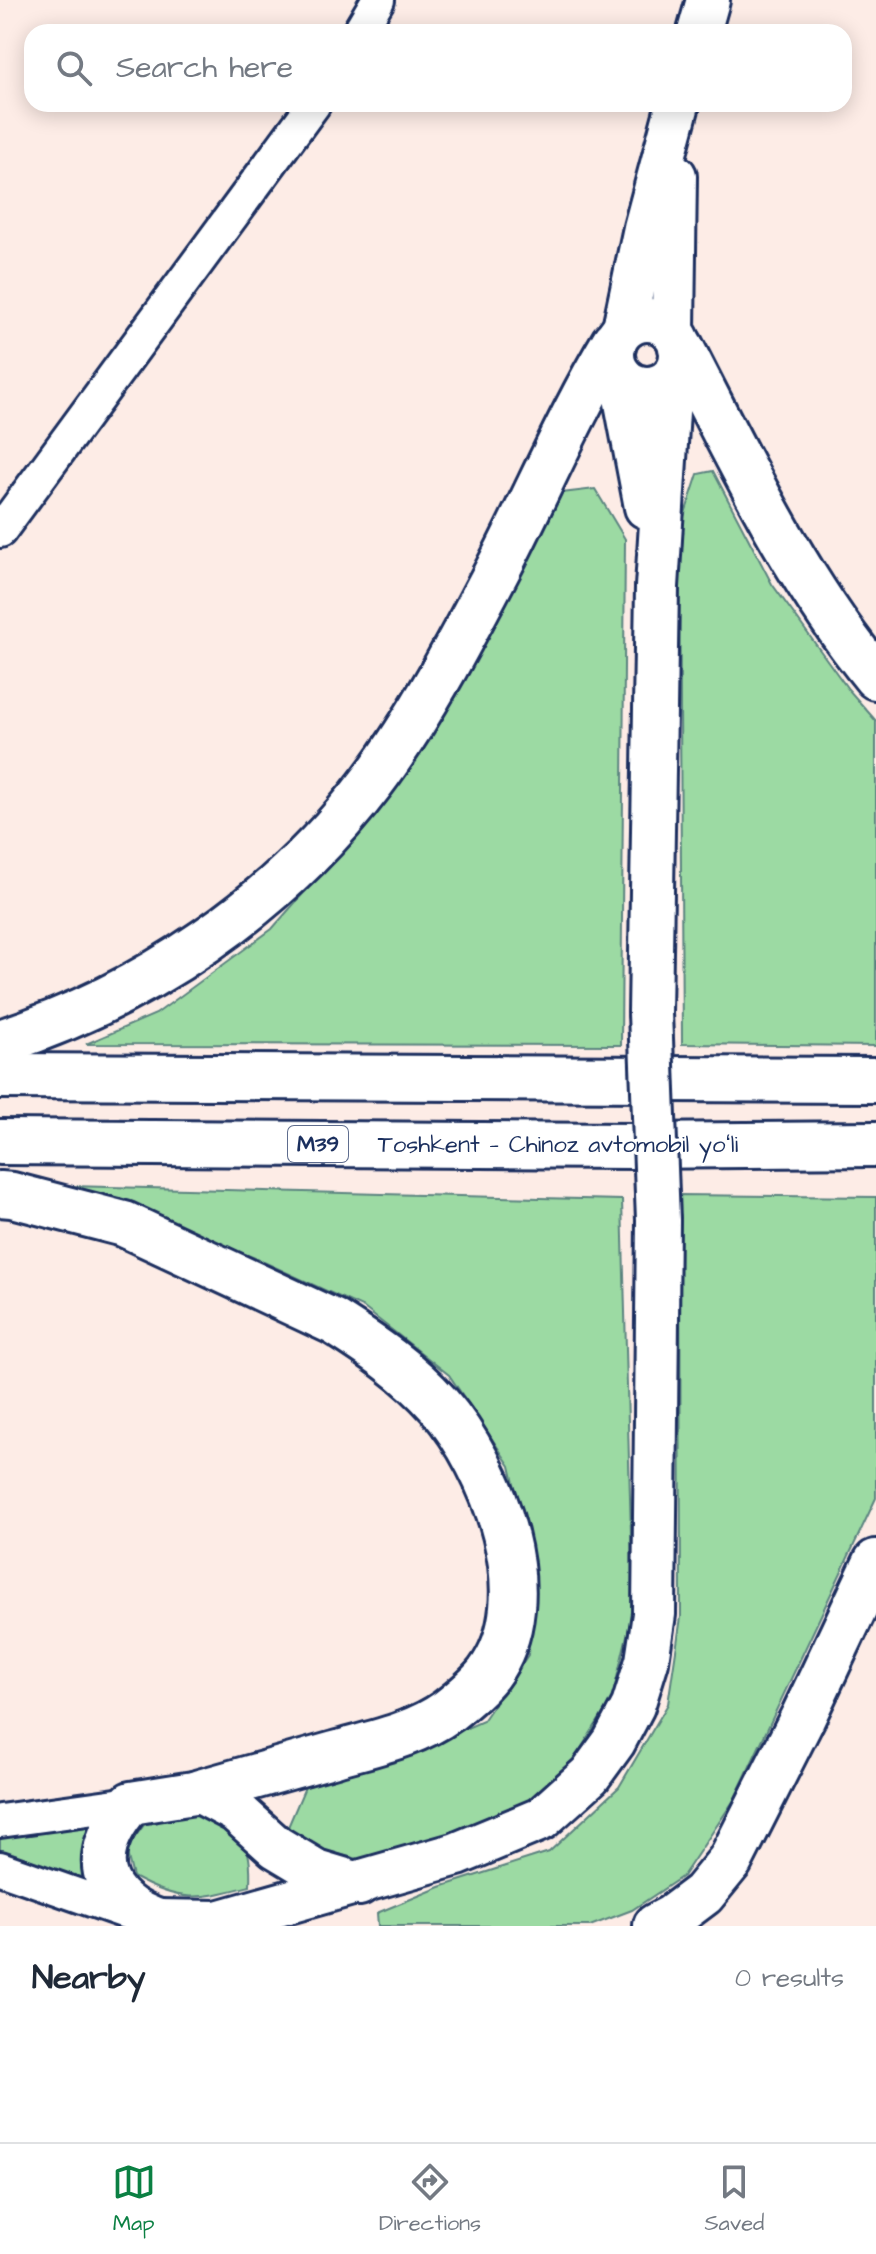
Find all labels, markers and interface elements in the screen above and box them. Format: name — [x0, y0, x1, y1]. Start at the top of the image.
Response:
search box — [24, 24, 852, 112]
icon: search — [52, 46, 96, 90]
text: Search here — [116, 47, 293, 89]
road number: M39 — [288, 1126, 348, 1162]
street label: Toshkent — Chinoz avtomobil yoʻli — [378, 1128, 739, 1163]
text: Nearby — [32, 1954, 146, 2002]
text: 0 results — [735, 1960, 844, 1996]
tab: Map — [112, 2160, 156, 2239]
tab: Directions — [379, 2160, 481, 2239]
tab: Saved — [704, 2160, 764, 2239]

